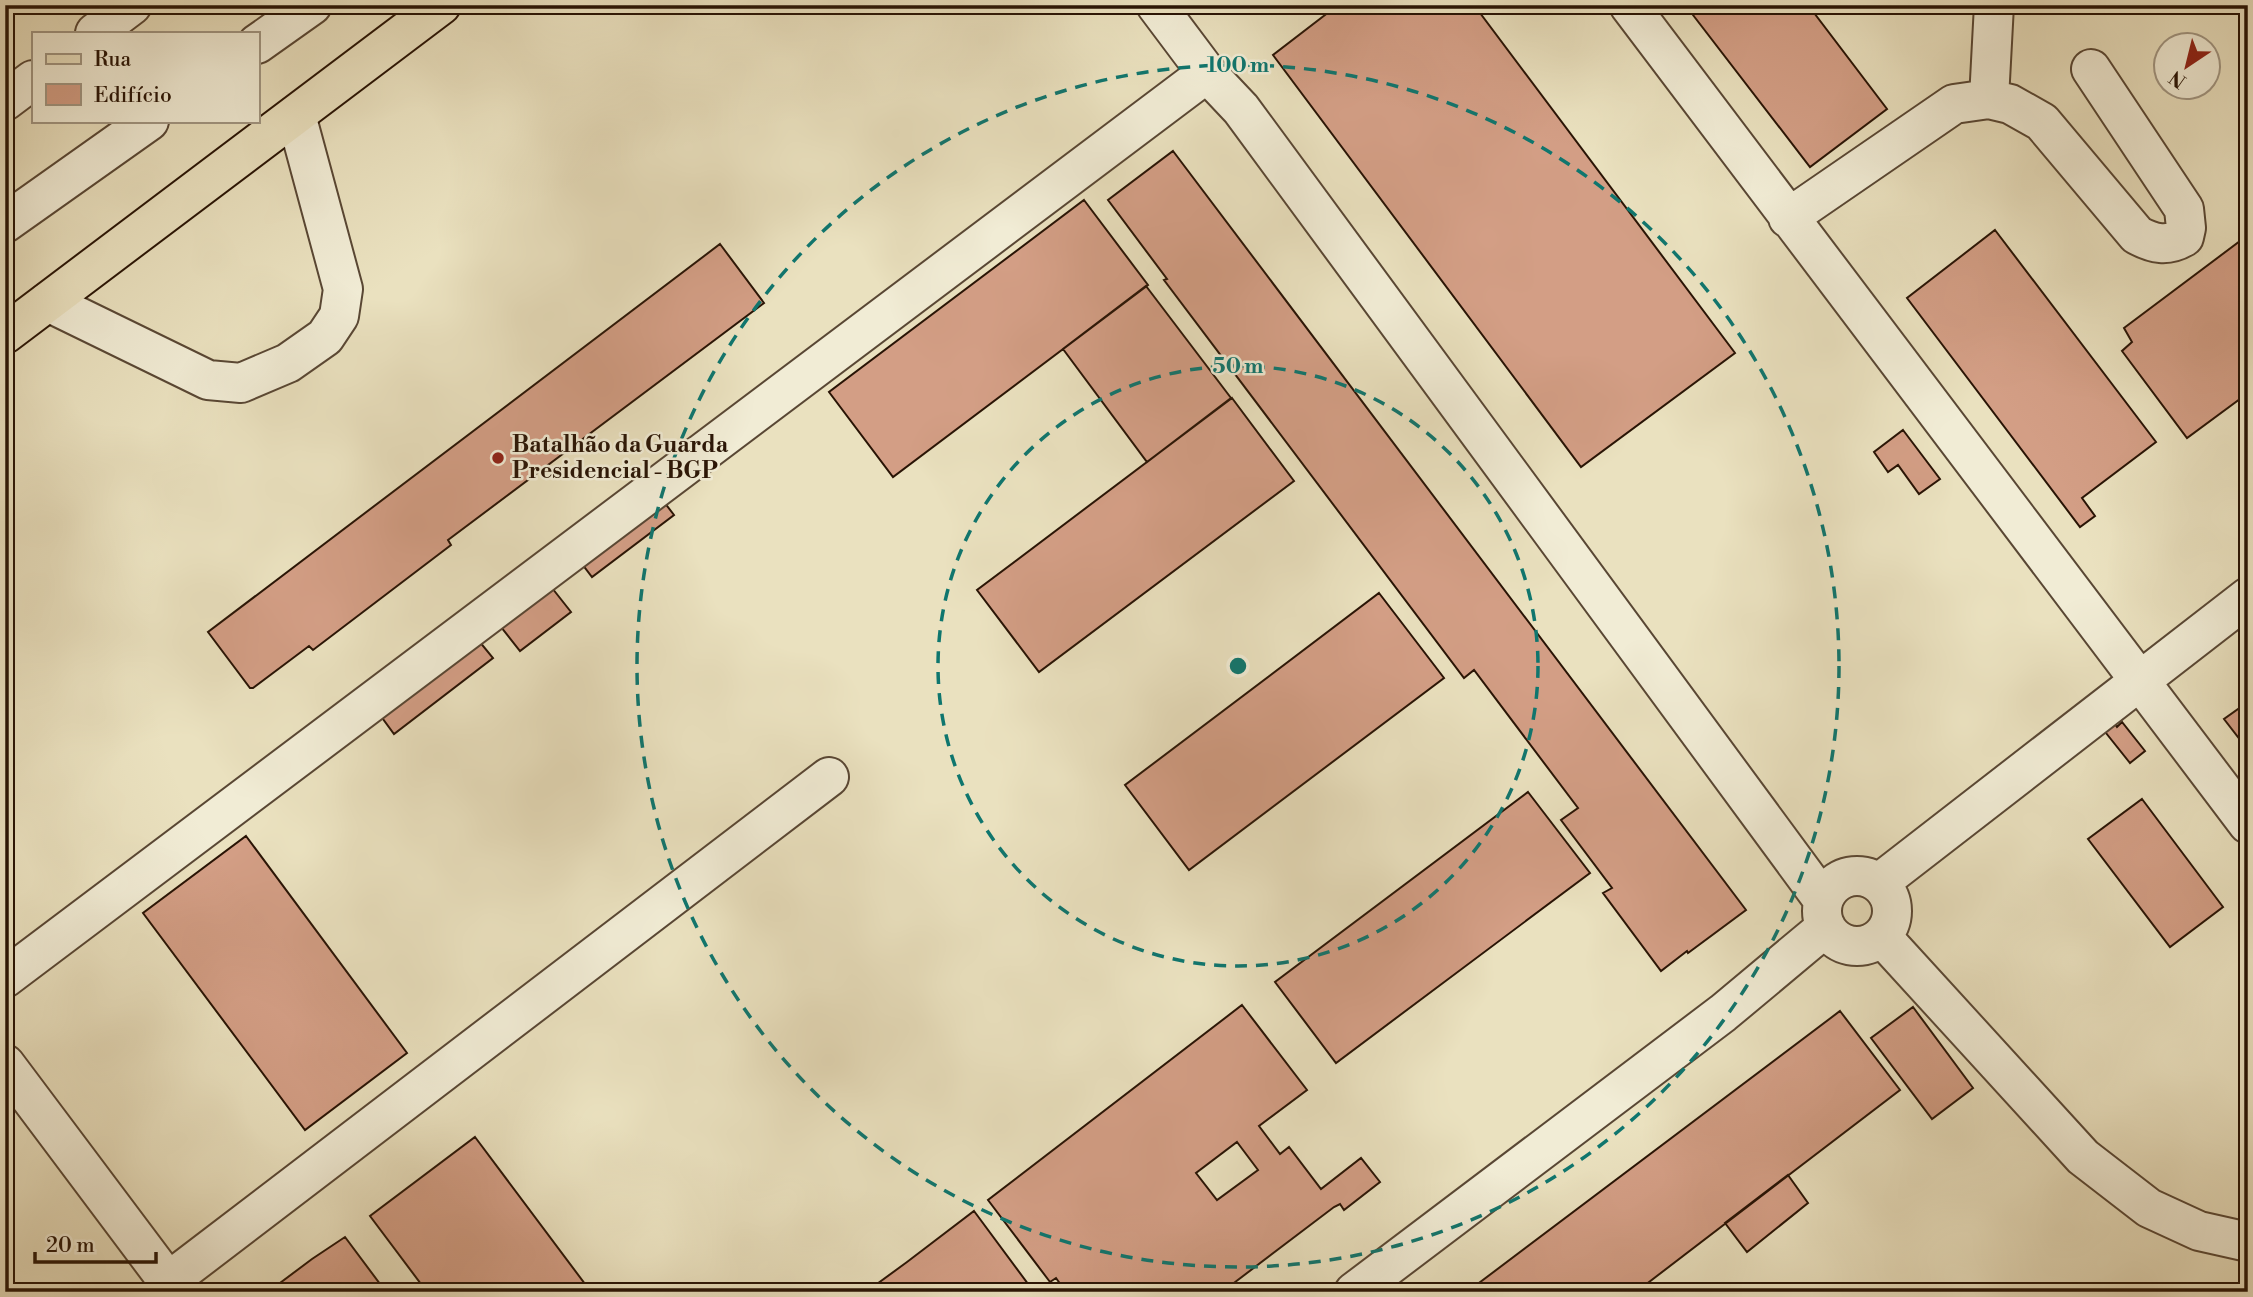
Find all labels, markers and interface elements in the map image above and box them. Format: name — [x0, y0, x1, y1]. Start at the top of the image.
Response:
legend — [32, 32, 259, 122]
north arrow — [2152, 32, 2222, 102]
text: Rua — [94, 47, 131, 73]
text: 100 m — [1207, 53, 1269, 79]
text: N — [2165, 65, 2191, 93]
text: Edifício — [94, 83, 172, 109]
text: 50 m — [1213, 354, 1263, 380]
place label: Batalhão da Guarda Presidencial - BGP — [512, 431, 729, 485]
marker: Batalhão da Guarda Presidencial - BGP — [490, 450, 506, 466]
centre of rings — [1226, 654, 1250, 678]
scale bar — [35, 1220, 156, 1264]
text: 20 m — [46, 1233, 95, 1259]

